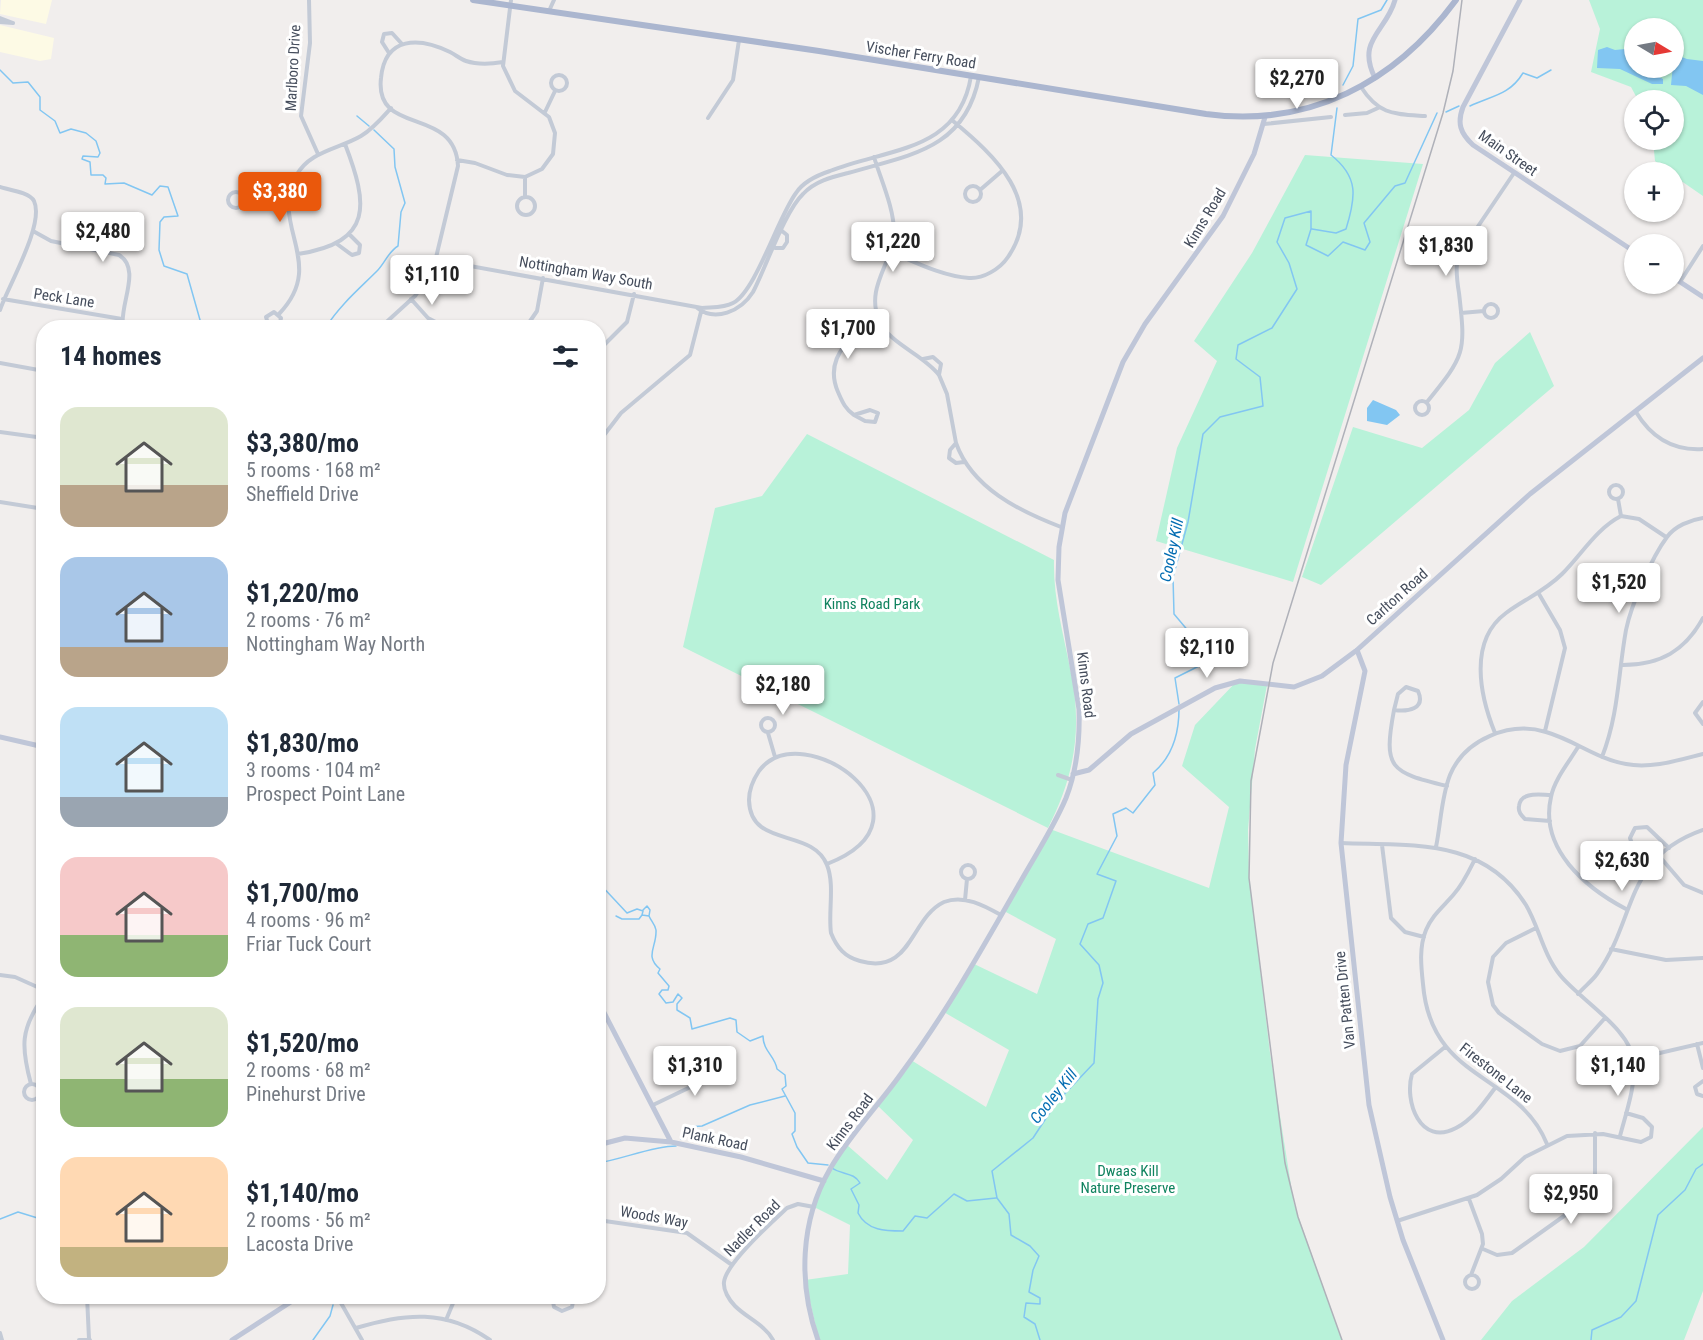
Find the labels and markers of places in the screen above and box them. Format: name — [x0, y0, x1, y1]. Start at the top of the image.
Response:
pin: $2,270 — [1248, 59, 1346, 110]
pin: $3,380 — [231, 172, 329, 223]
pin: $2,480 — [54, 212, 152, 263]
pin: $1,220 — [844, 222, 942, 273]
pin: $1,830 — [1397, 226, 1495, 277]
pin: $1,110 — [383, 255, 481, 306]
pin: $1,700 — [799, 309, 897, 360]
pin: $1,520 — [1570, 563, 1668, 614]
pin: $2,110 — [1158, 628, 1256, 679]
pin: $2,180 — [734, 665, 832, 716]
pin: $2,630 — [1573, 841, 1671, 892]
pin: $1,310 — [646, 1046, 744, 1097]
pin: $1,140 — [1569, 1046, 1667, 1097]
pin: $2,950 — [1522, 1174, 1620, 1225]

